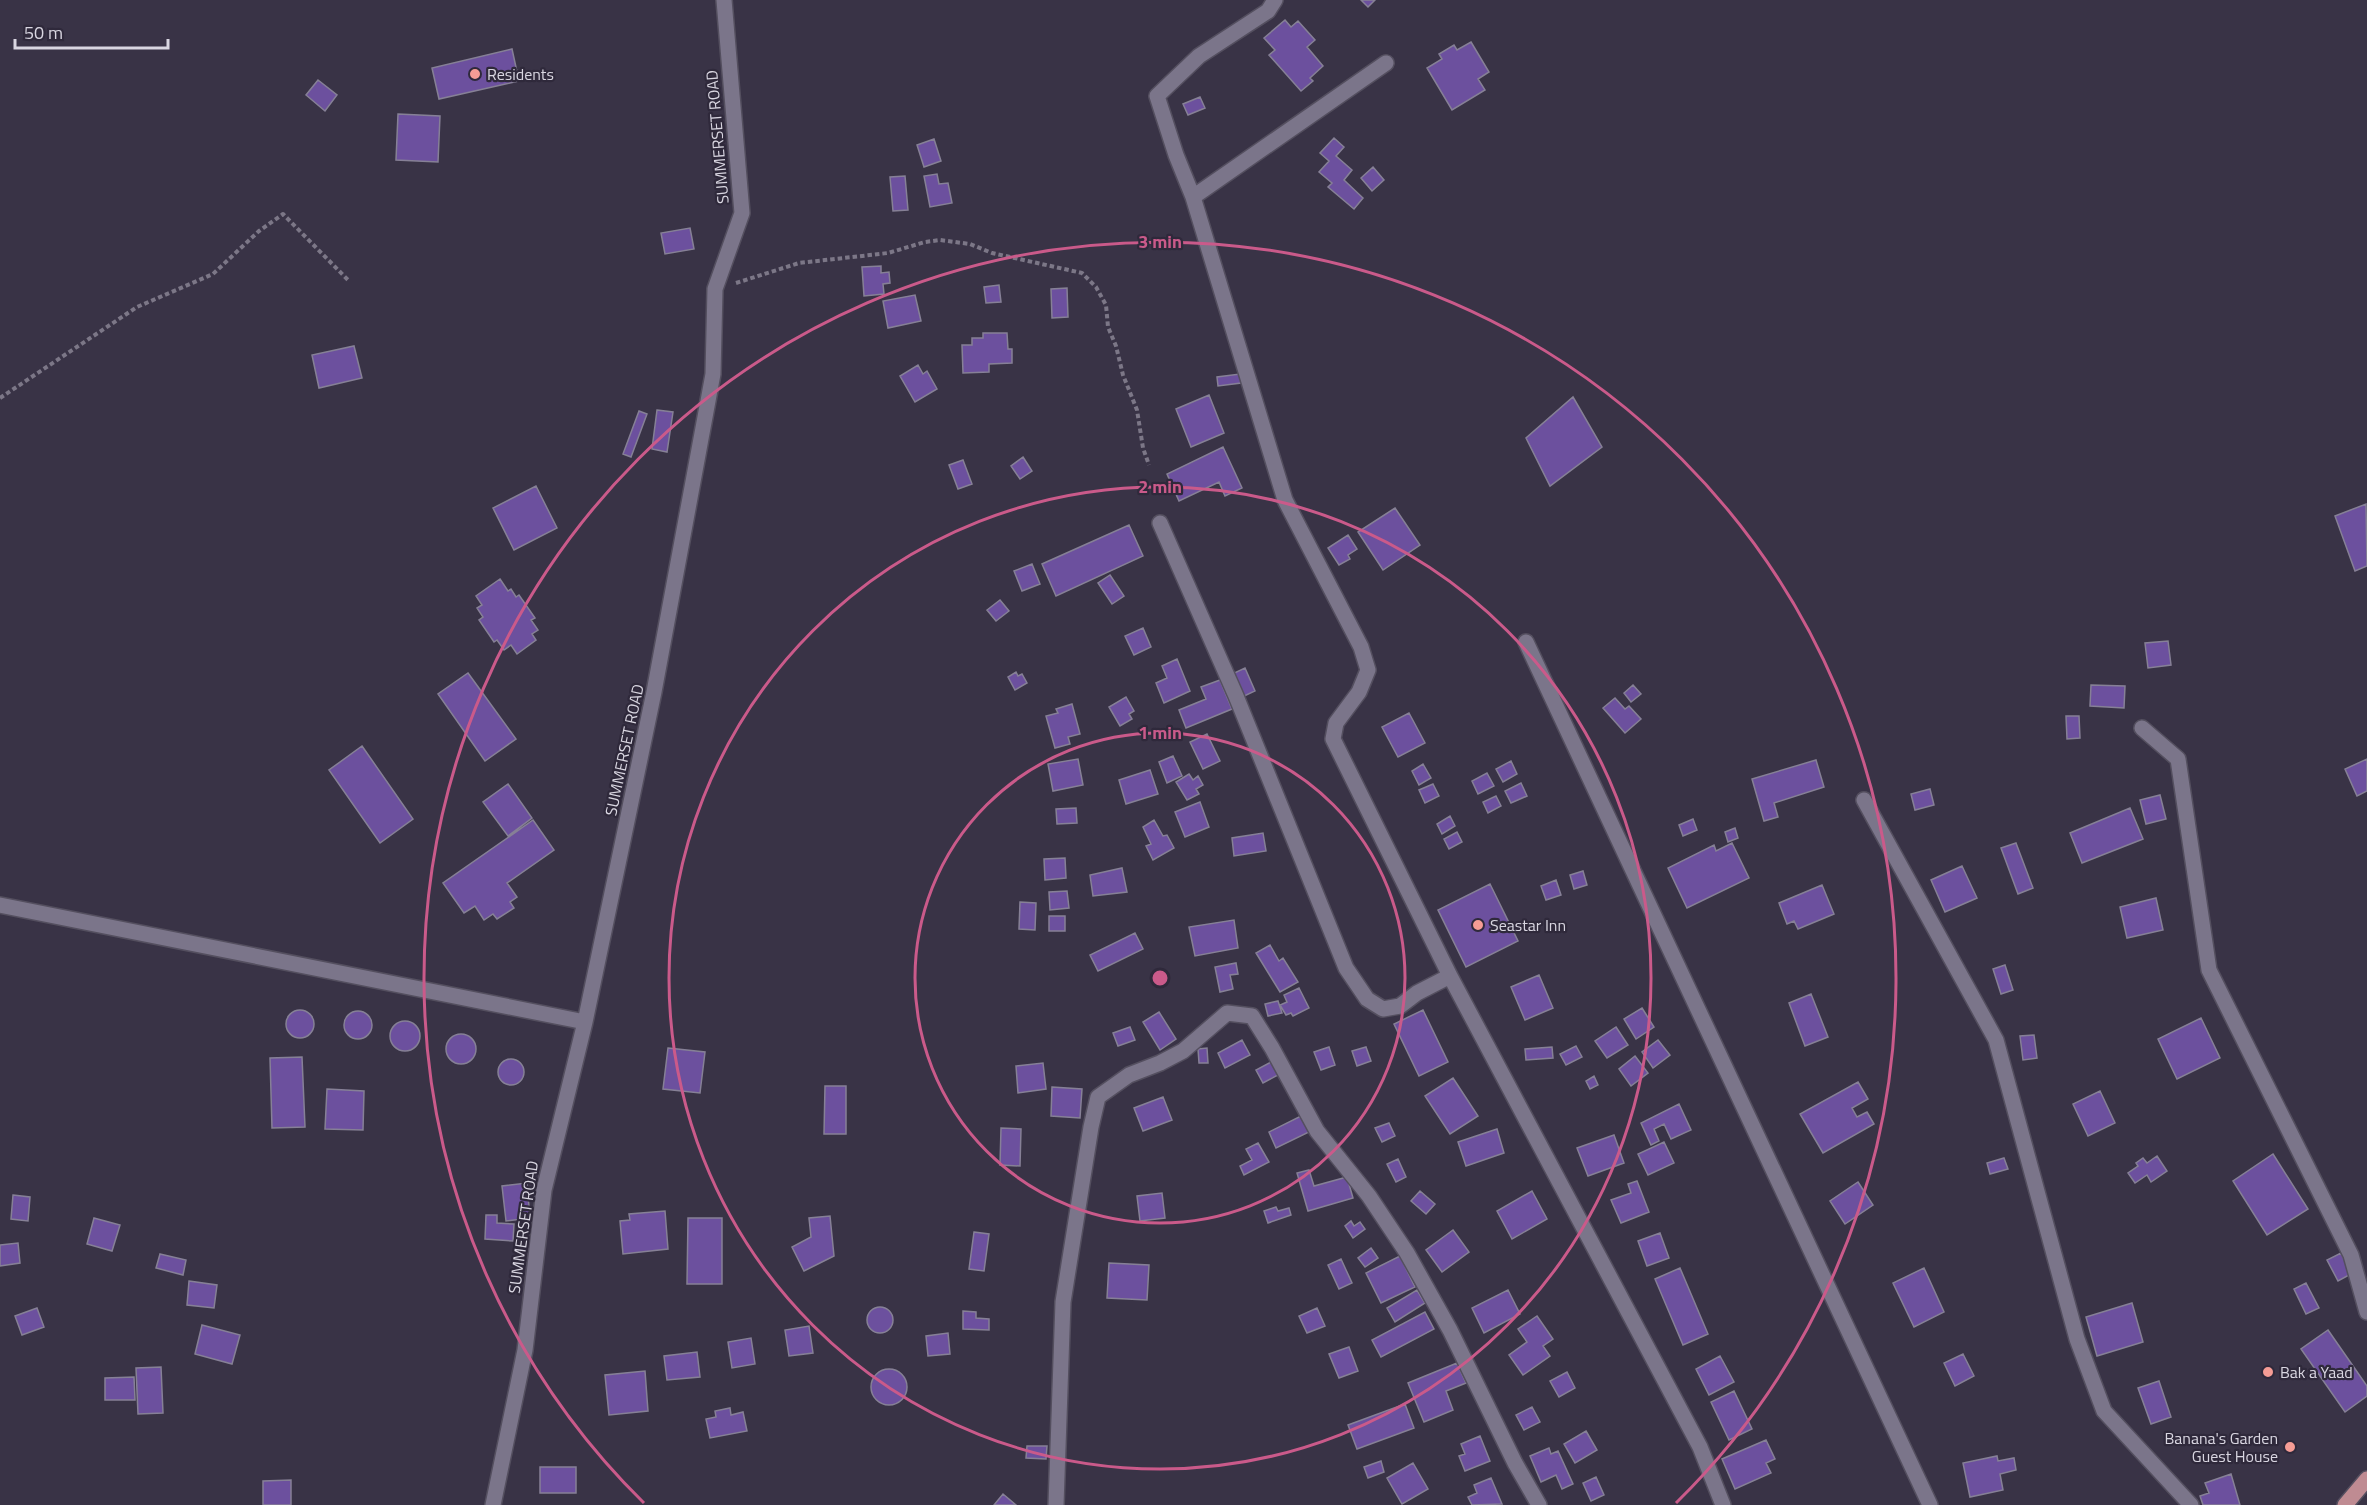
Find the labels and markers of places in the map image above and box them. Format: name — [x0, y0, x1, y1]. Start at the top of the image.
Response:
place label: Residents — [487, 62, 554, 86]
marker: Residents — [468, 67, 482, 81]
place label: Seastar Inn — [1490, 913, 1566, 937]
marker: Seastar Inn — [1471, 918, 1485, 932]
centre of rings — [1150, 968, 1170, 988]
place label: Bak a Yaad — [2280, 1360, 2353, 1384]
marker: Bak a Yaad — [2261, 1365, 2275, 1379]
place label: Banana's Garden Guest House — [2164, 1426, 2278, 1468]
marker: Banana's Garden Guest House — [2283, 1440, 2297, 1454]

